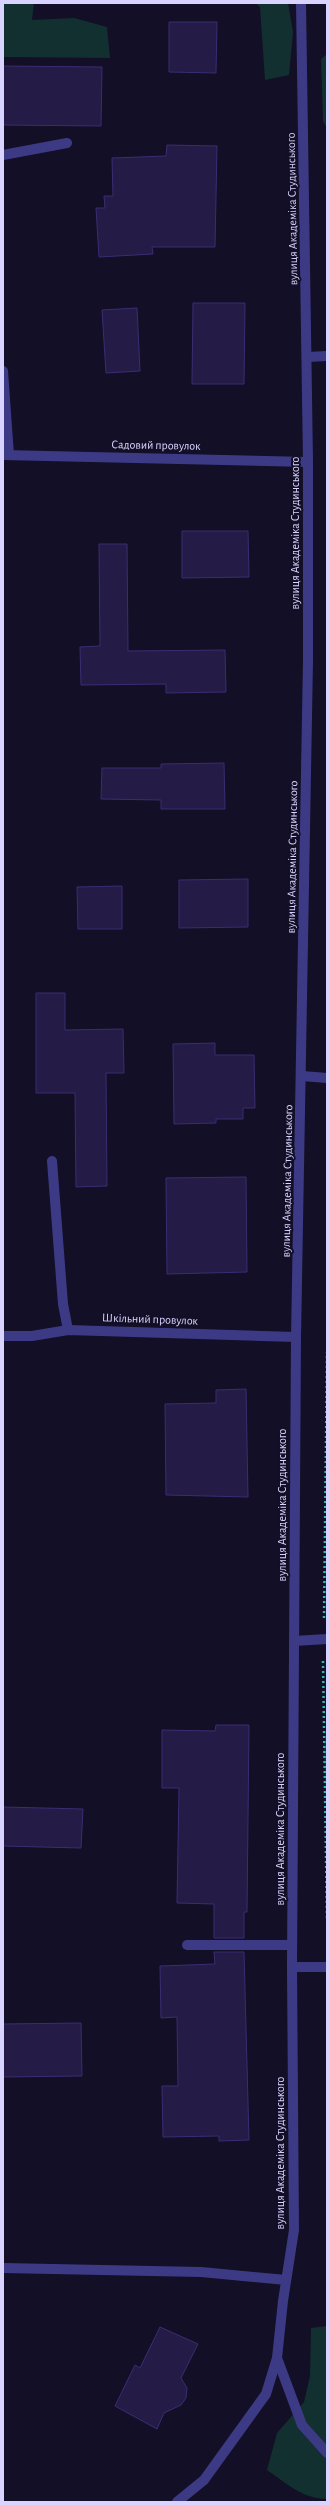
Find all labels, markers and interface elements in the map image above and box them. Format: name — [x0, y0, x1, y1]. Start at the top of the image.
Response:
street label: вулиця Академіка Студинського — [285, 132, 300, 286]
street label: Садовий провулок — [111, 438, 201, 453]
street label: вулиця Академіка Студинського — [289, 456, 302, 609]
street label: вулиця Академіка Студинського — [285, 780, 300, 934]
street label: вулиця Академіка Студинського — [280, 1104, 295, 1258]
street label: Шкільний провулок — [102, 1311, 199, 1328]
street label: вулиця Академіка Студинського — [276, 1428, 289, 1581]
street label: вулиця Академіка Студинського — [274, 1752, 287, 1905]
street label: вулиця Академіка Студинського — [274, 2076, 287, 2229]

